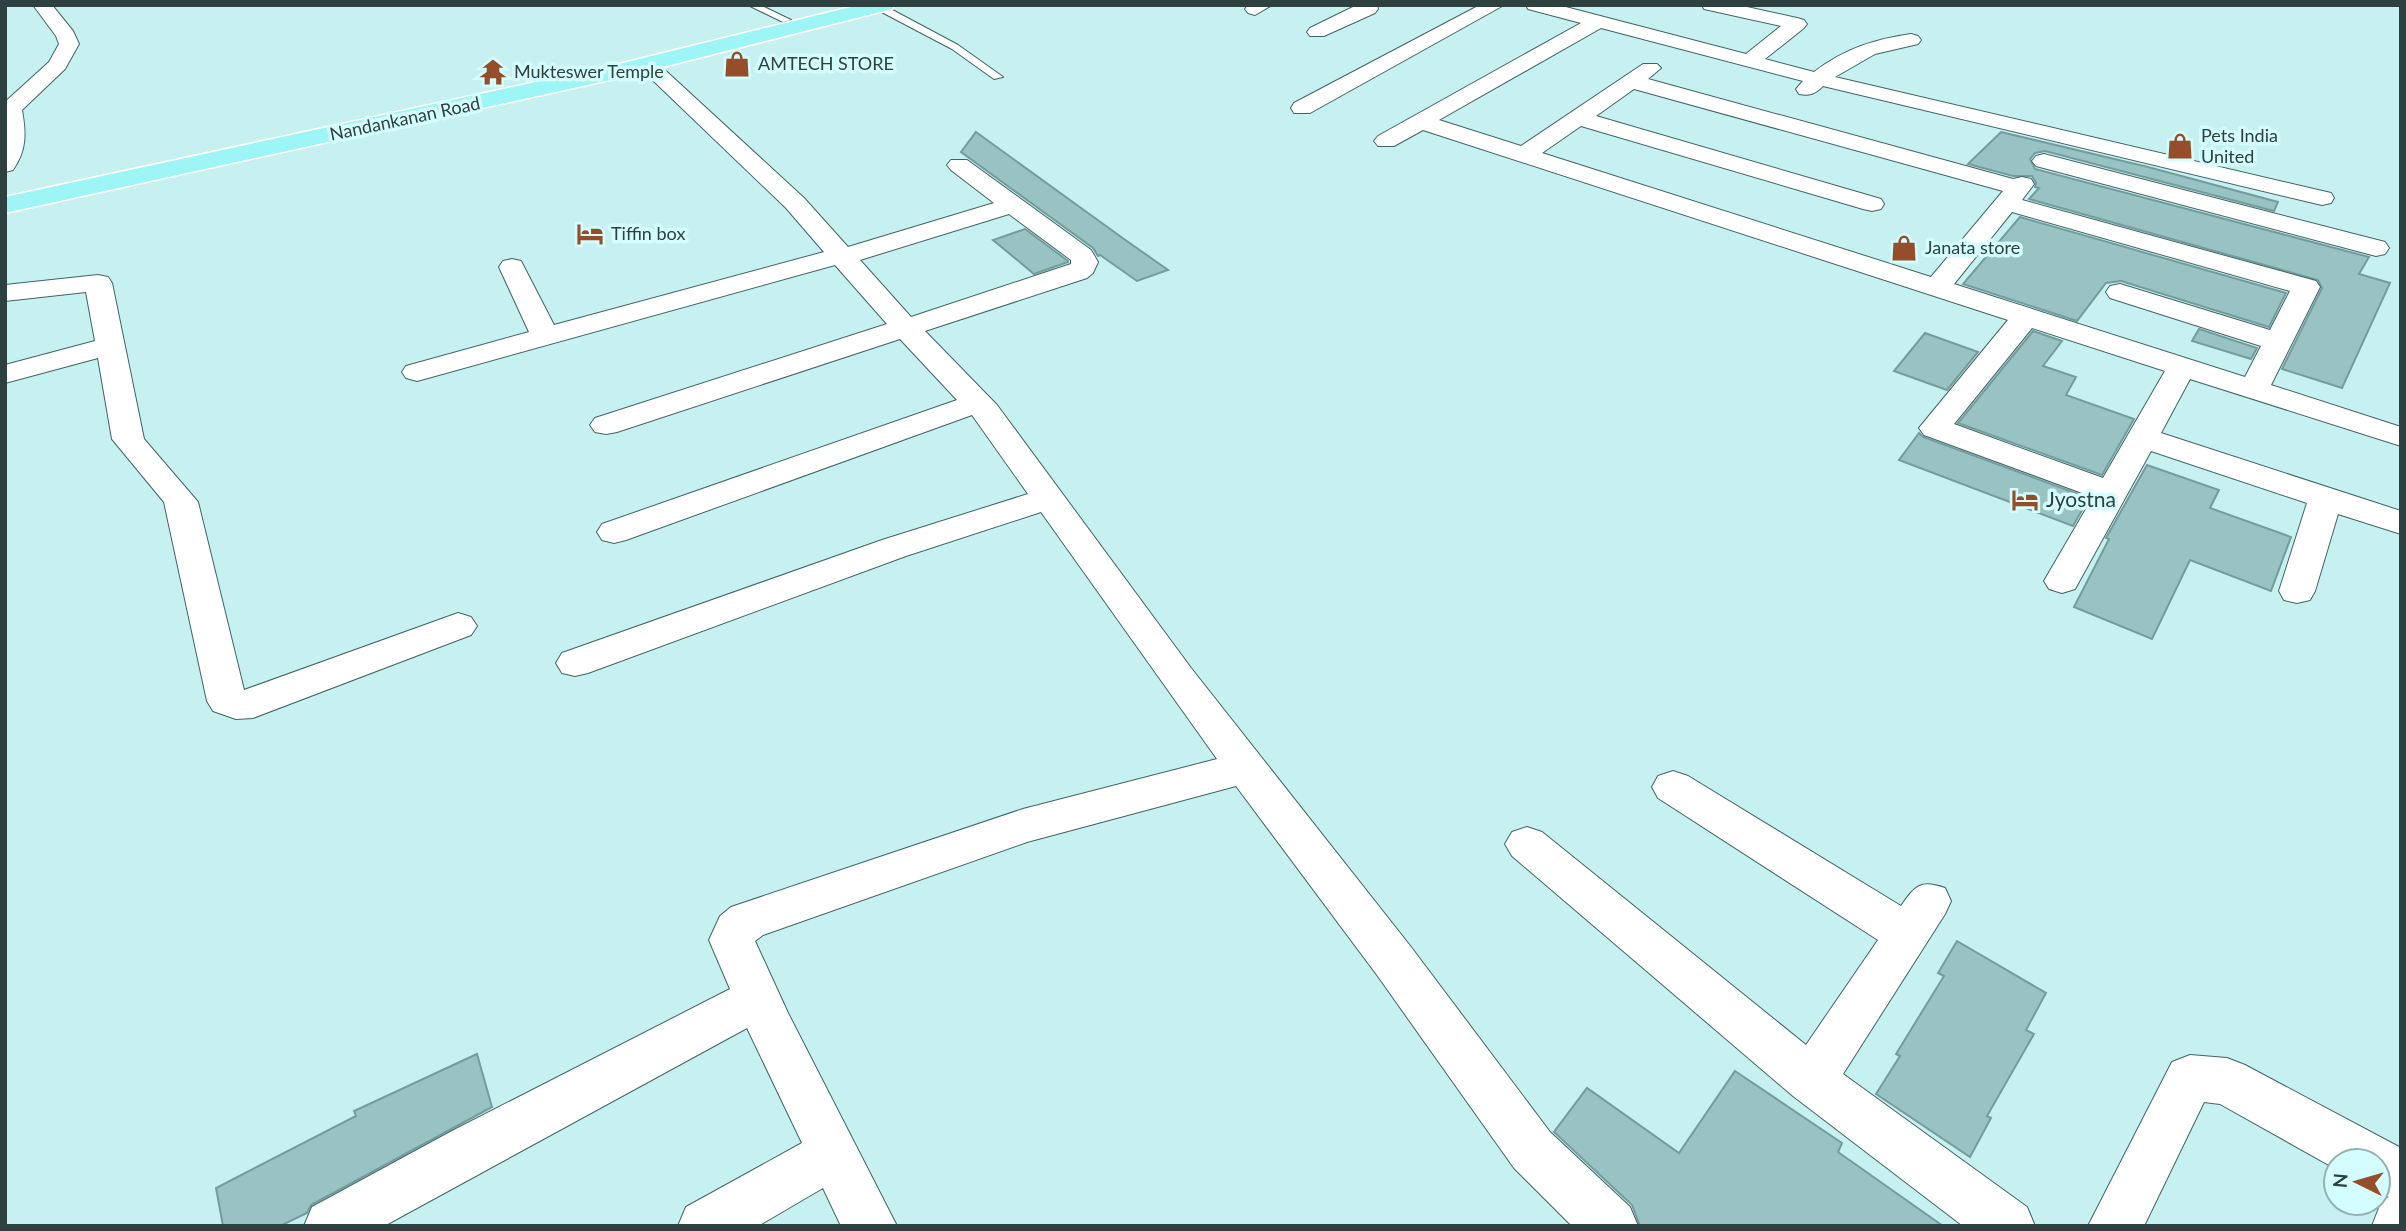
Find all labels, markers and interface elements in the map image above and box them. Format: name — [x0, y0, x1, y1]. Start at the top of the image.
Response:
shop icon: AMTECH STORE — [722, 49, 752, 79]
place label: AMTECH STORE — [758, 52, 894, 74]
temple icon: Mukteswer Temple — [478, 57, 508, 87]
place label: Mukteswer Temple — [514, 60, 664, 82]
street label: Nandankanan Road — [328, 91, 482, 145]
place label: Pets India United — [2201, 124, 2278, 167]
shop icon: Pets India United — [2165, 131, 2195, 161]
hotel icon: Tiffin box — [575, 219, 605, 249]
place label: Tiffin box — [611, 222, 685, 244]
shop icon: Janata store — [1889, 233, 1919, 263]
place label: Janata store — [1925, 236, 2020, 258]
hotel icon: Jyostna — [2010, 485, 2040, 515]
place label: Jyostna — [2046, 486, 2116, 511]
north arrow — [2322, 1147, 2392, 1217]
text: N — [2327, 1172, 2352, 1189]

